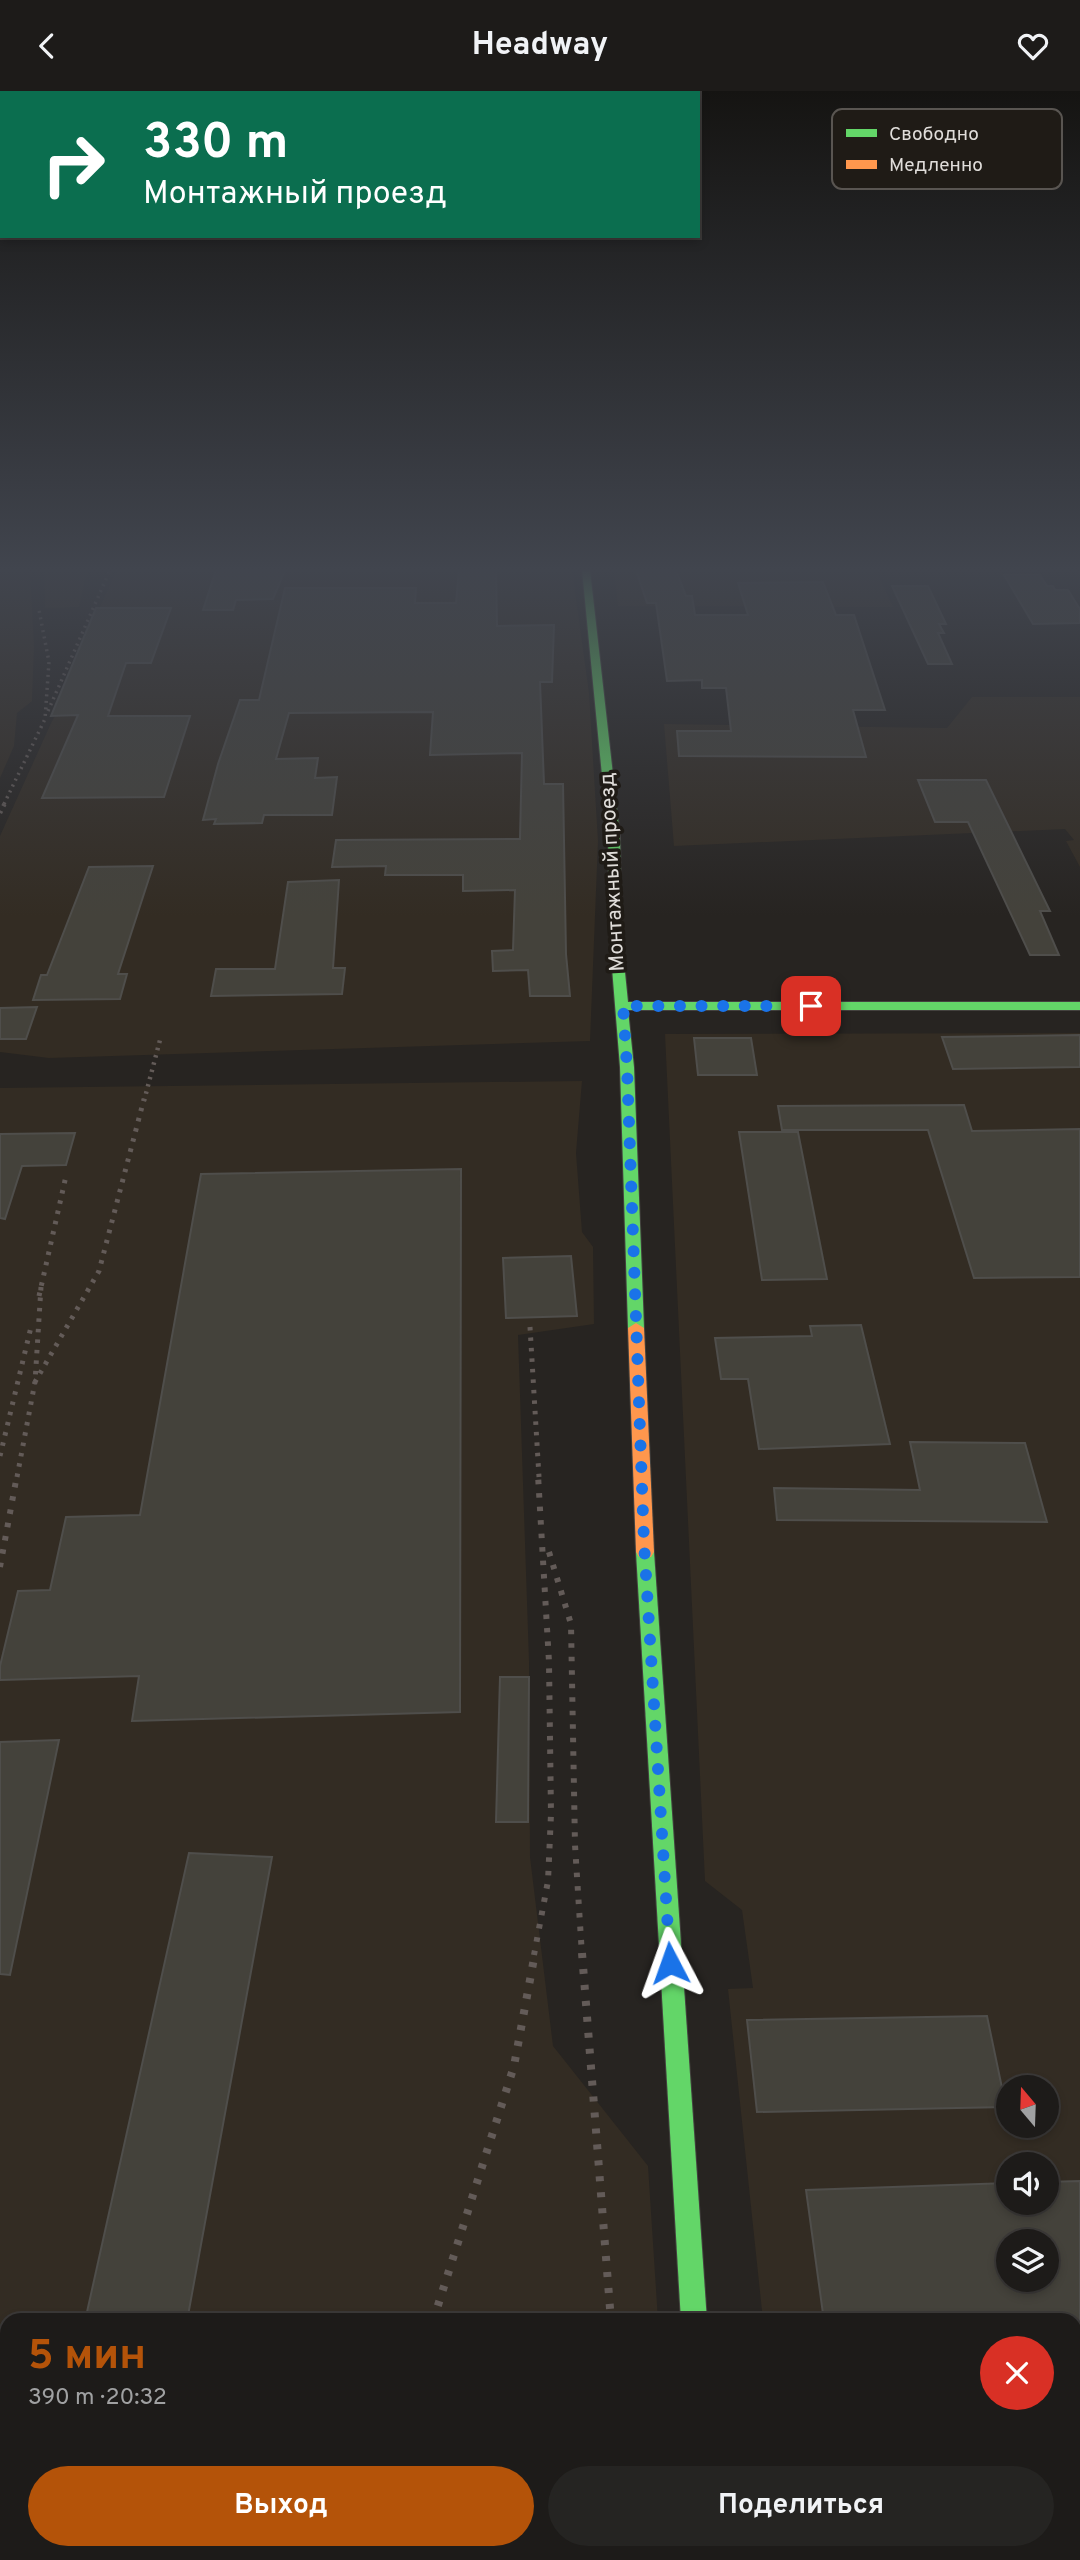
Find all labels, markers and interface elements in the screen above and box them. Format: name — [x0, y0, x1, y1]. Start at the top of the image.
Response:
text: Headway — [472, 26, 608, 66]
icon: back — [28, 27, 66, 65]
icon: heart — [1014, 27, 1052, 65]
legend — [832, 109, 1062, 189]
text: 330 m — [143, 114, 288, 176]
icon: right — [28, 119, 119, 210]
text: Свободно — [889, 123, 979, 147]
text: Медленно — [889, 154, 983, 178]
text: Монтажный проезд — [143, 175, 447, 215]
street label: Монтажный проезд — [594, 772, 632, 972]
pin — [781, 976, 841, 1036]
icon: arrive — [792, 987, 830, 1025]
position arrow — [633, 1926, 707, 2000]
north arrow — [996, 2075, 1059, 2139]
map controls — [996, 2075, 1059, 2292]
button: sound — [996, 2152, 1059, 2215]
button: layers — [996, 2229, 1059, 2292]
text: 5 мин — [28, 2331, 146, 2384]
button: close — [980, 2336, 1054, 2410]
text: 390 m · 20:32 — [28, 2384, 167, 2413]
button: Выход — [28, 2466, 534, 2546]
button: Поделиться — [548, 2466, 1054, 2546]

